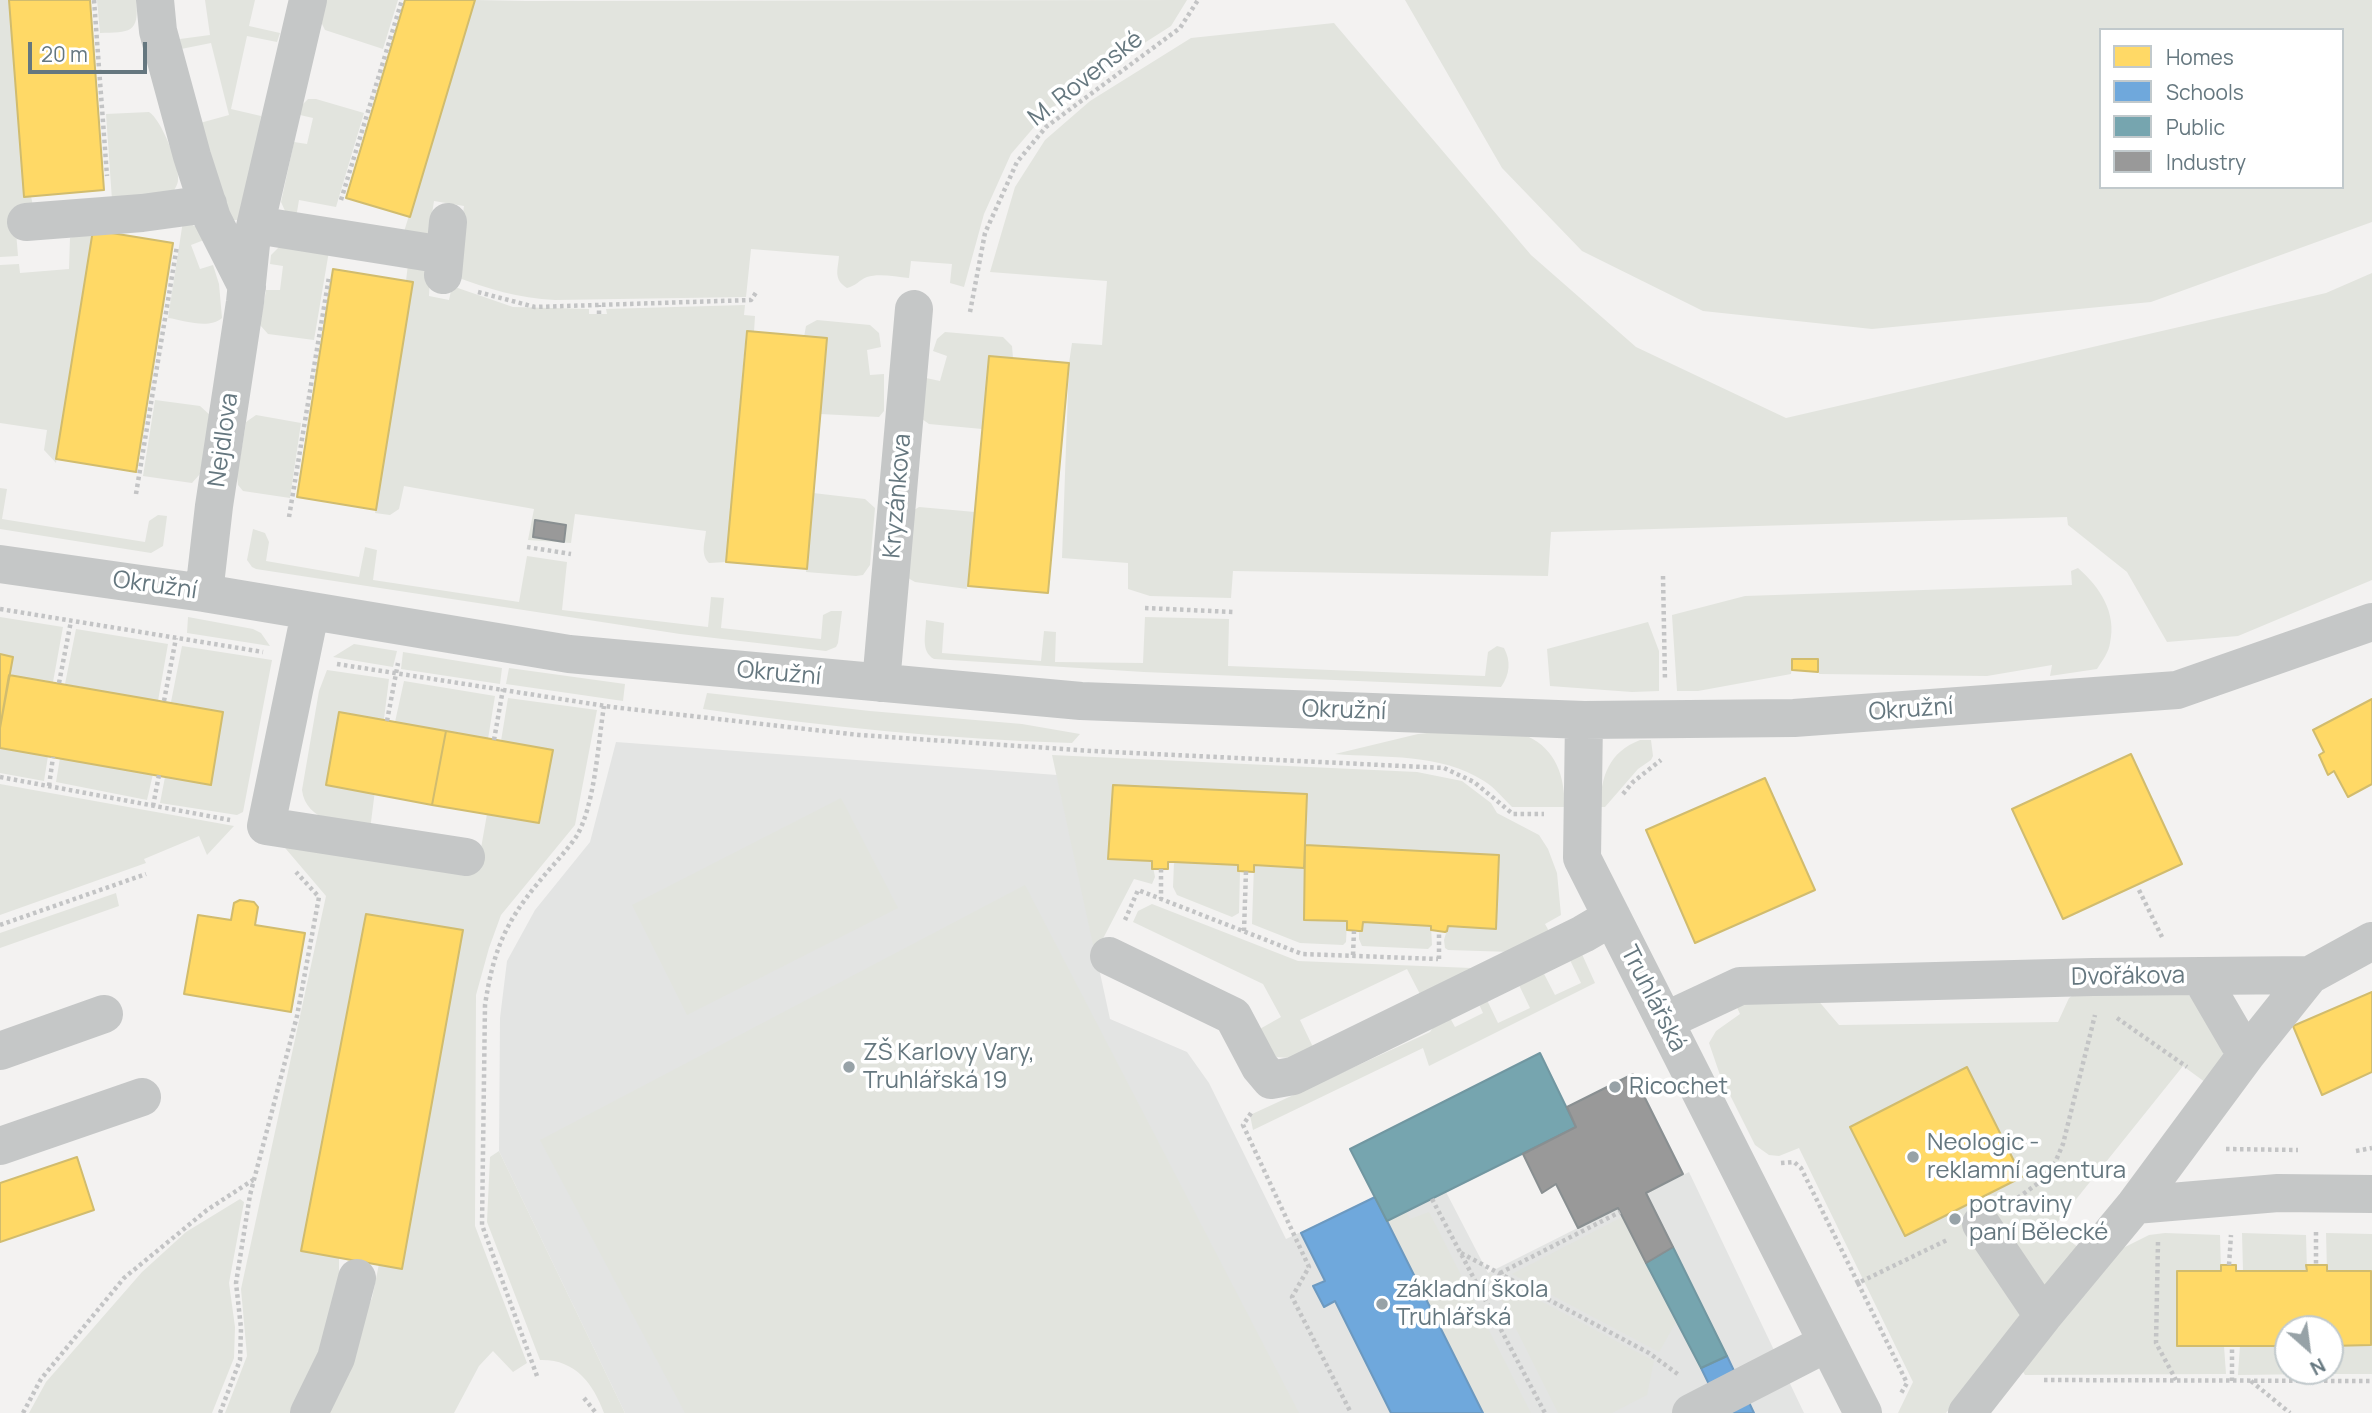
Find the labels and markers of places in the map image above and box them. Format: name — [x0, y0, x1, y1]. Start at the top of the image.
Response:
place label: ZŠ Karlovy Vary, Truhlářská 19 — [863, 1039, 1035, 1095]
marker: ZŠ Karlovy Vary, Truhlářská 19 — [841, 1059, 857, 1075]
place label: Ricochet — [1629, 1073, 1728, 1101]
marker: Ricochet — [1607, 1079, 1623, 1095]
place label: Neologic - reklamní agentura — [1927, 1129, 2126, 1185]
marker: Neologic - reklamní agentura — [1905, 1149, 1921, 1165]
place label: potraviny paní Bělecké — [1969, 1191, 2108, 1247]
marker: potraviny paní Bělecké — [1947, 1211, 1963, 1227]
place label: základní škola Truhlářská — [1396, 1276, 1548, 1332]
marker: základní škola Truhlářská — [1374, 1296, 1390, 1312]

